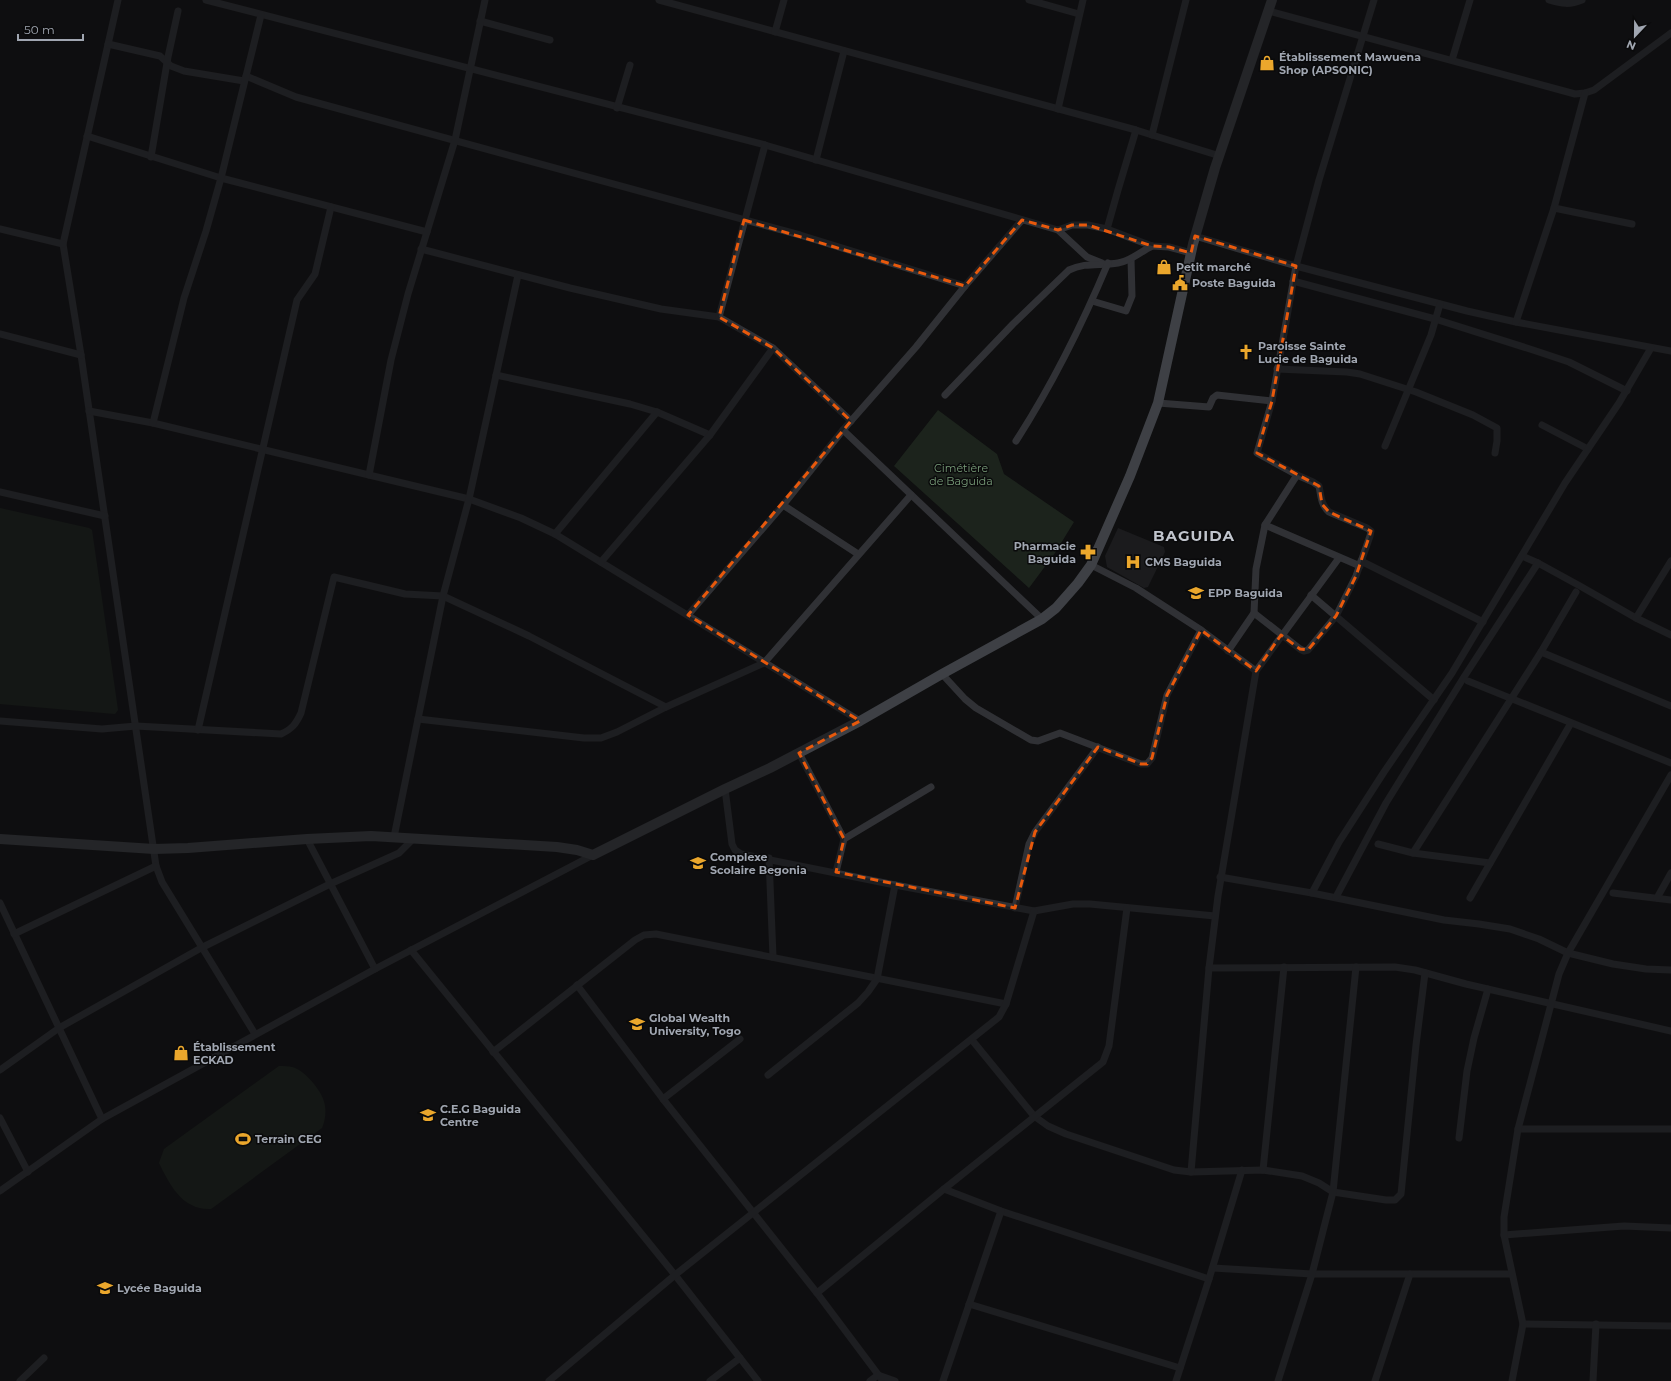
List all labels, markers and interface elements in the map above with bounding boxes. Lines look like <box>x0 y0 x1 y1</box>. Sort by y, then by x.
scale bar <box>18 16 83 42</box>
north arrow <box>1615 16 1655 56</box>
text: 50 m <box>24 22 55 37</box>
text: N <box>1625 37 1638 53</box>
place label: Établissement Mawuena Shop (APSONIC) <box>1279 50 1421 77</box>
shop icon: Établissement Mawuena Shop (APSONIC) <box>1258 54 1276 72</box>
shop icon: Petit marché <box>1155 258 1173 276</box>
place label: Petit marché <box>1176 260 1251 274</box>
public building icon: Poste Baguida <box>1171 274 1189 292</box>
place label: Poste Baguida <box>1192 276 1276 290</box>
place label: Paroisse Sainte Lucie de Baguida <box>1258 339 1358 366</box>
church icon: Paroisse Sainte Lucie de Baguida <box>1237 343 1255 361</box>
park label: Cimétière de Baguida <box>929 461 993 488</box>
district label: BAGUIDA <box>1153 526 1235 545</box>
place label: Pharmacie Baguida <box>1014 539 1076 566</box>
pharmacy icon: Pharmacie Baguida <box>1079 543 1097 561</box>
hospital icon: CMS Baguida <box>1124 553 1142 571</box>
place label: CMS Baguida <box>1145 555 1222 569</box>
school or university icon: EPP Baguida <box>1187 584 1205 602</box>
place label: EPP Baguida <box>1208 586 1283 600</box>
place label: Complexe Scolaire Begonia <box>710 850 807 877</box>
school or university icon: Complexe Scolaire Begonia <box>689 854 707 872</box>
place label: Global Wealth University, Togo <box>649 1011 741 1038</box>
school or university icon: Global Wealth University, Togo <box>628 1015 646 1033</box>
place label: Établissement ECKAD <box>193 1040 276 1067</box>
shop icon: Établissement ECKAD <box>172 1044 190 1062</box>
place label: C.E.G Baguida Centre <box>440 1102 521 1129</box>
school or university icon: C.E.G Baguida Centre <box>419 1106 437 1124</box>
sports icon: Terrain CEG <box>234 1130 252 1148</box>
place label: Terrain CEG <box>255 1132 322 1146</box>
school or university icon: Lycée Baguida <box>96 1279 114 1297</box>
place label: Lycée Baguida <box>117 1281 202 1295</box>

